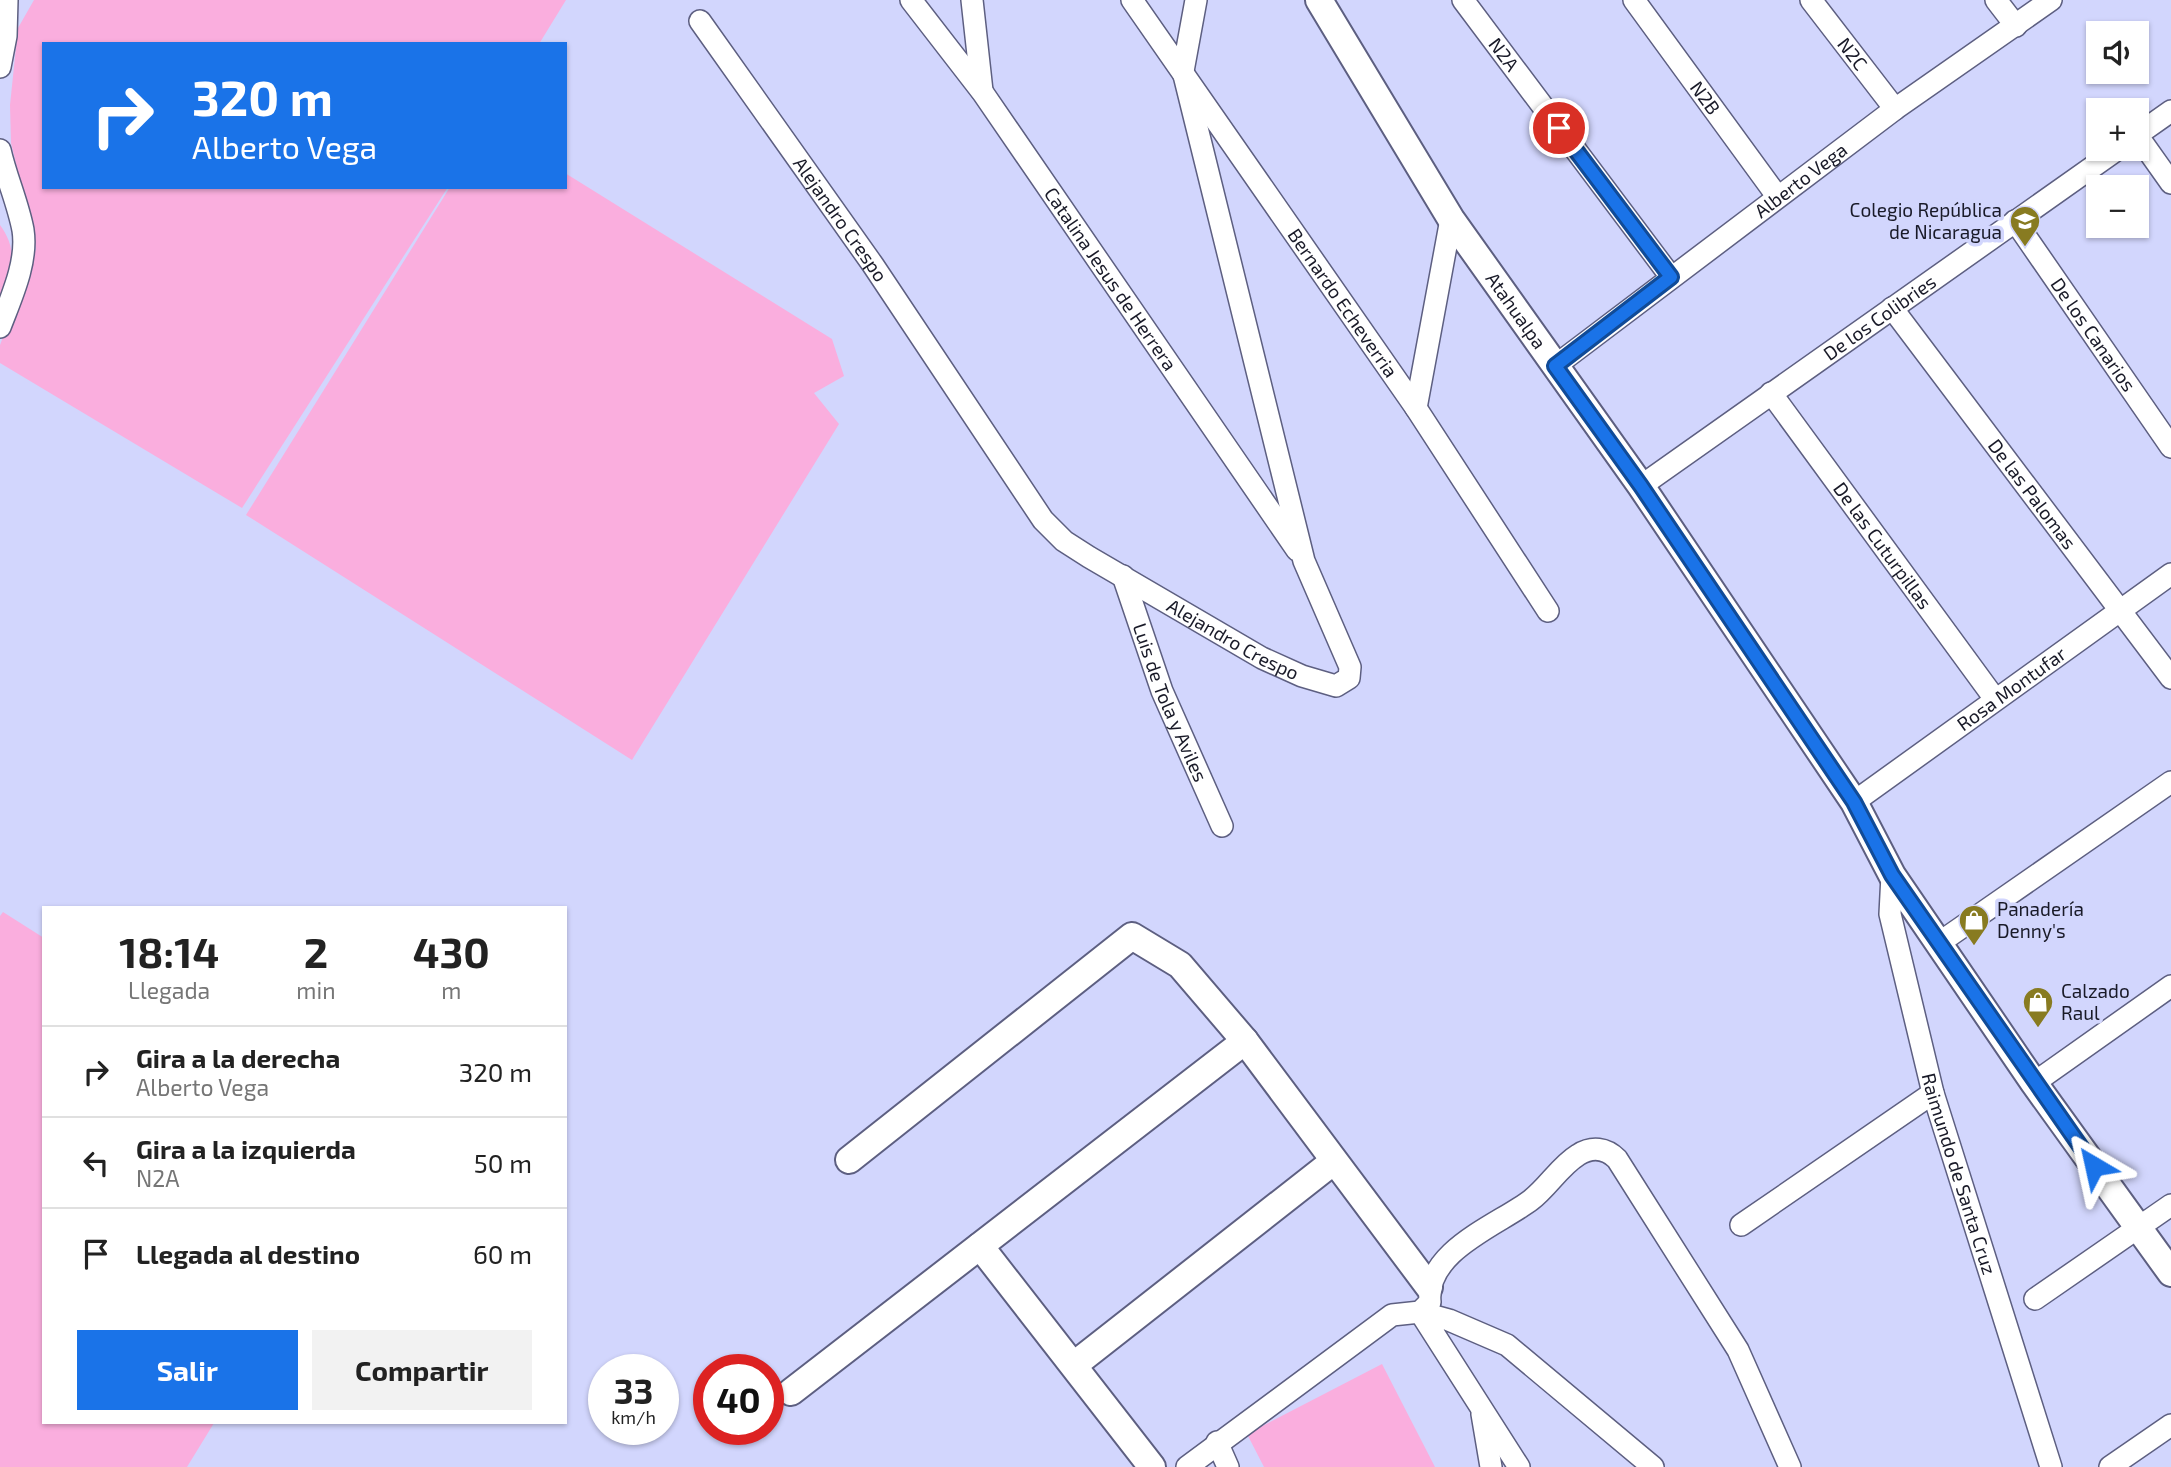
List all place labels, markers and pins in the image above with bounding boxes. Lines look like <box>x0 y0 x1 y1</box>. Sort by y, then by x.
pin <box>1529 98 1589 158</box>
place label: Colegio República de Nicaragua <box>1850 198 2002 243</box>
school or university icon: Colegio República de Nicaragua <box>2008 204 2042 248</box>
place label: Panadería Denny's <box>1997 897 2084 942</box>
shop icon: Panadería Denny's <box>1957 903 1991 947</box>
place label: Calzado Raul <box>2061 979 2130 1024</box>
shop icon: Calzado Raul <box>2021 985 2055 1029</box>

